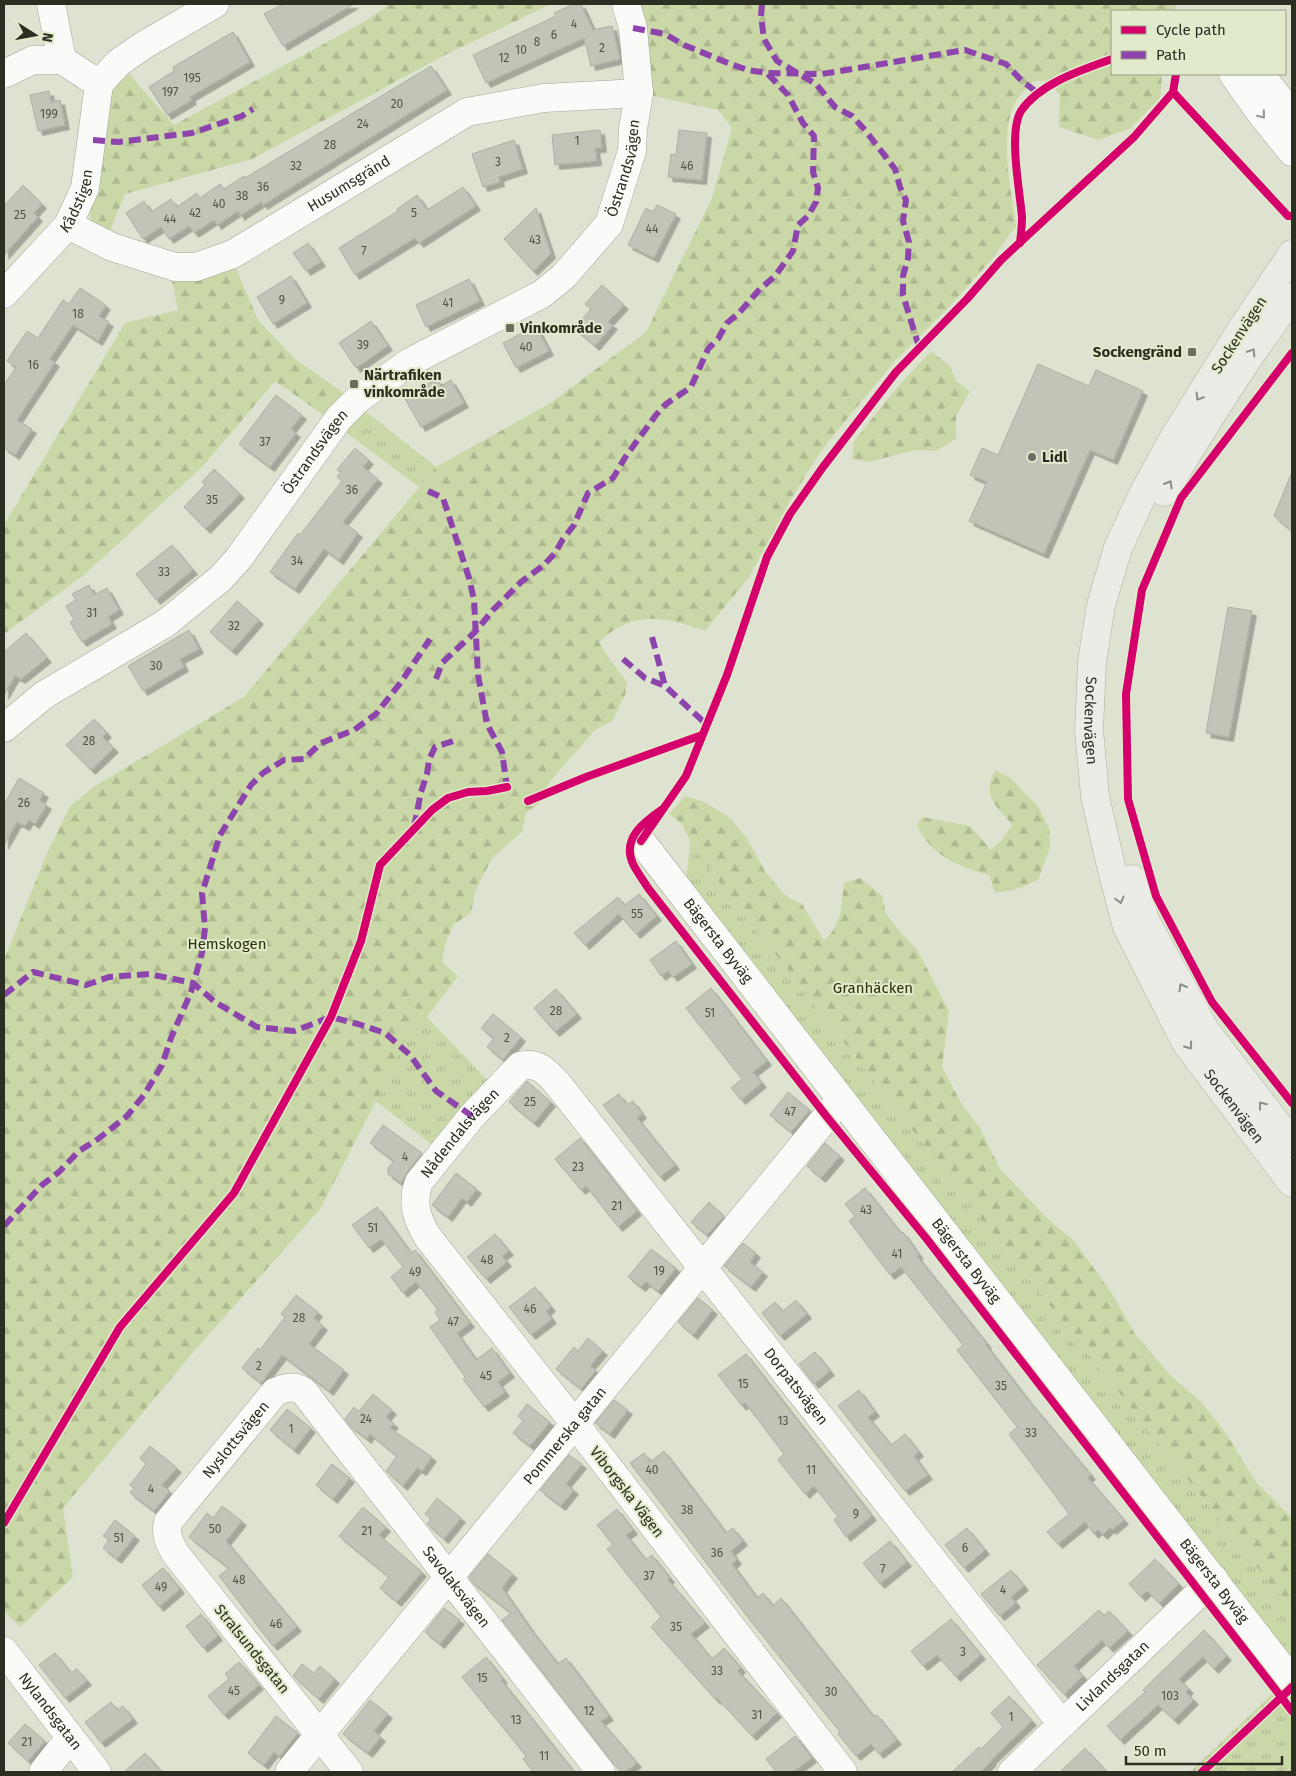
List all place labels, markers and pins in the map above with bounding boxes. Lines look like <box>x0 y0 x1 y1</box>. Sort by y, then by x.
place label: Vinkområde <box>519 319 602 337</box>
marker: Vinkområde <box>504 322 516 334</box>
place label: Sockengränd <box>1093 343 1182 361</box>
marker: Sockengränd <box>1186 346 1198 358</box>
place label: Närtrafiken vinkområde <box>363 366 445 401</box>
marker: Närtrafiken vinkområde <box>348 378 360 390</box>
place label: Lidl <box>1042 448 1068 466</box>
marker: Lidl <box>1026 451 1038 463</box>

